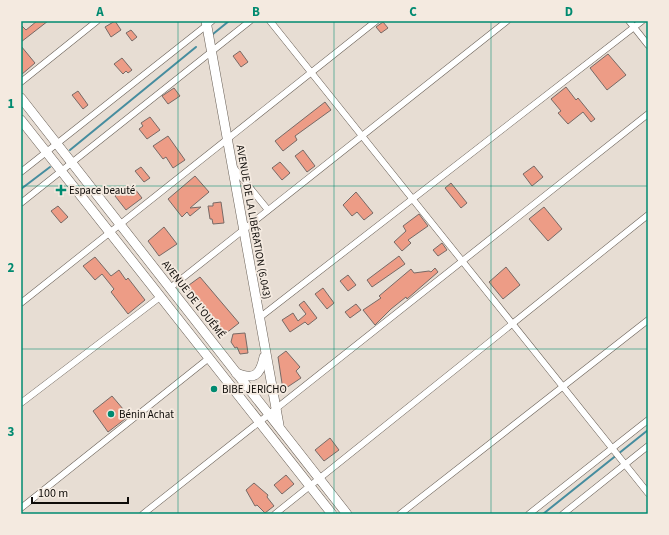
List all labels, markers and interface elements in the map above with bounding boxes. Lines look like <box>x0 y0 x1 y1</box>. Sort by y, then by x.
text: A <box>95 3 104 21</box>
text: B <box>252 3 260 21</box>
text: C <box>409 3 417 21</box>
text: D <box>565 3 573 21</box>
text: 1 <box>8 95 15 113</box>
street label: AVENUE DE LA LIBÉRATION (6.043) <box>233 144 274 300</box>
place label: Espace beauté <box>69 183 136 198</box>
marker: Espace beauté <box>56 185 66 195</box>
street label: AVENUE DE L'OUÉMÉ <box>158 257 229 342</box>
text: 2 <box>8 259 15 277</box>
place label: BIBE JERICHO <box>222 382 287 397</box>
marker: BIBE JERICHO <box>209 384 219 394</box>
place label: Bénin Achat <box>119 407 174 422</box>
marker: Bénin Achat <box>106 409 116 419</box>
text: 3 <box>8 423 15 441</box>
scale bar <box>32 479 128 505</box>
text: 100 m <box>38 485 68 502</box>

